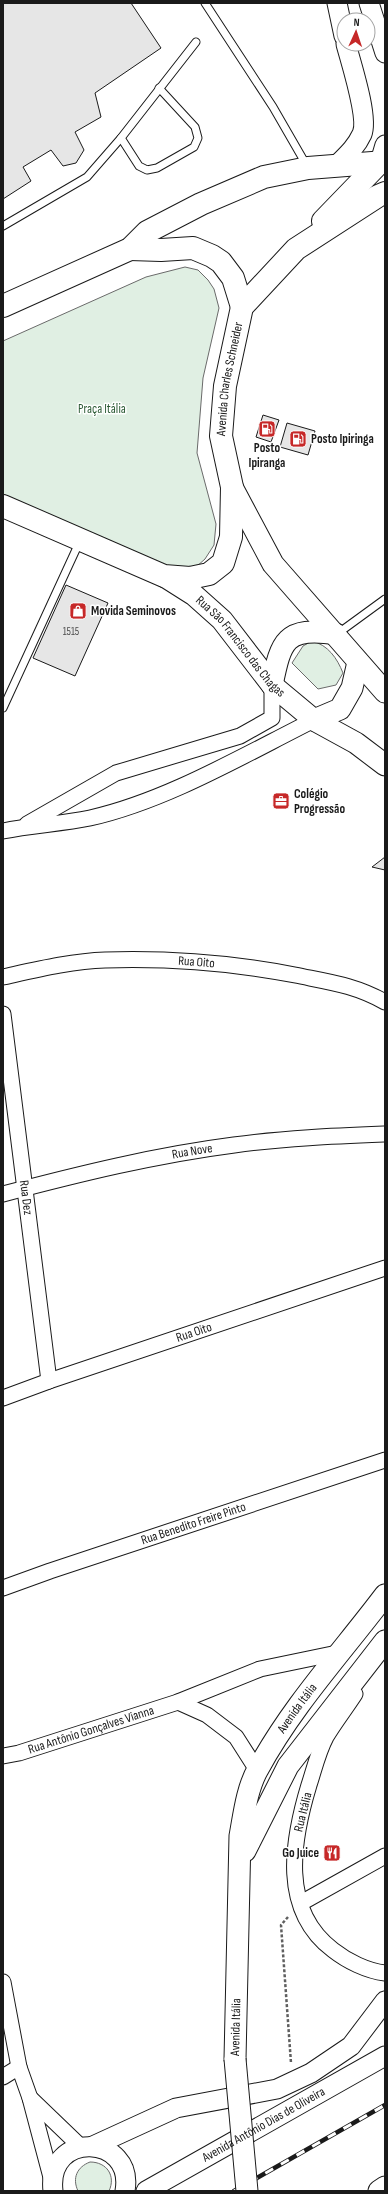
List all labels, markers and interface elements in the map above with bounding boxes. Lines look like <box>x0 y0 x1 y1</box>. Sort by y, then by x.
north arrow <box>336 12 376 52</box>
text: N <box>353 16 360 29</box>
street label: Avenida Charles Schneider <box>213 320 247 437</box>
park label: Praça Itália <box>78 401 126 417</box>
fuel station icon: Posto Ipiranga <box>257 419 277 439</box>
fuel station icon: Posto Ipiringa <box>288 429 308 449</box>
place label: Posto Ipiringa <box>311 431 374 447</box>
place label: Posto Ipiranga <box>249 440 285 471</box>
street label: Rua São Francisco das Chagas <box>192 592 289 701</box>
shop icon: Movida Seminovos <box>68 601 88 621</box>
place label: Movida Seminovos <box>91 603 176 619</box>
house number: 1515 <box>63 625 79 638</box>
place label: Colégio Progressão <box>294 786 345 817</box>
office icon: Colégio Progressão <box>271 791 291 811</box>
street label: Rua Oito <box>178 953 215 971</box>
street label: Rua Nove <box>171 1140 213 1163</box>
street label: Rua Dez <box>16 1179 36 1216</box>
street label: Rua Oito <box>174 1319 214 1346</box>
street label: Rua Benedito Freire Pinto <box>139 1499 248 1548</box>
street label: Avenida Itália <box>273 1680 320 1737</box>
street label: Rua Antônio Gonçalves Vianna <box>26 1702 156 1758</box>
street label: Rua Itália <box>290 1791 316 1833</box>
restaurant icon: Go Juice <box>322 1843 342 1863</box>
place label: Go Juice <box>282 1845 319 1861</box>
street label: Avenida Itália <box>227 1998 244 2057</box>
street label: Avenida Antônio Dias de Oliveira <box>199 2084 328 2166</box>

